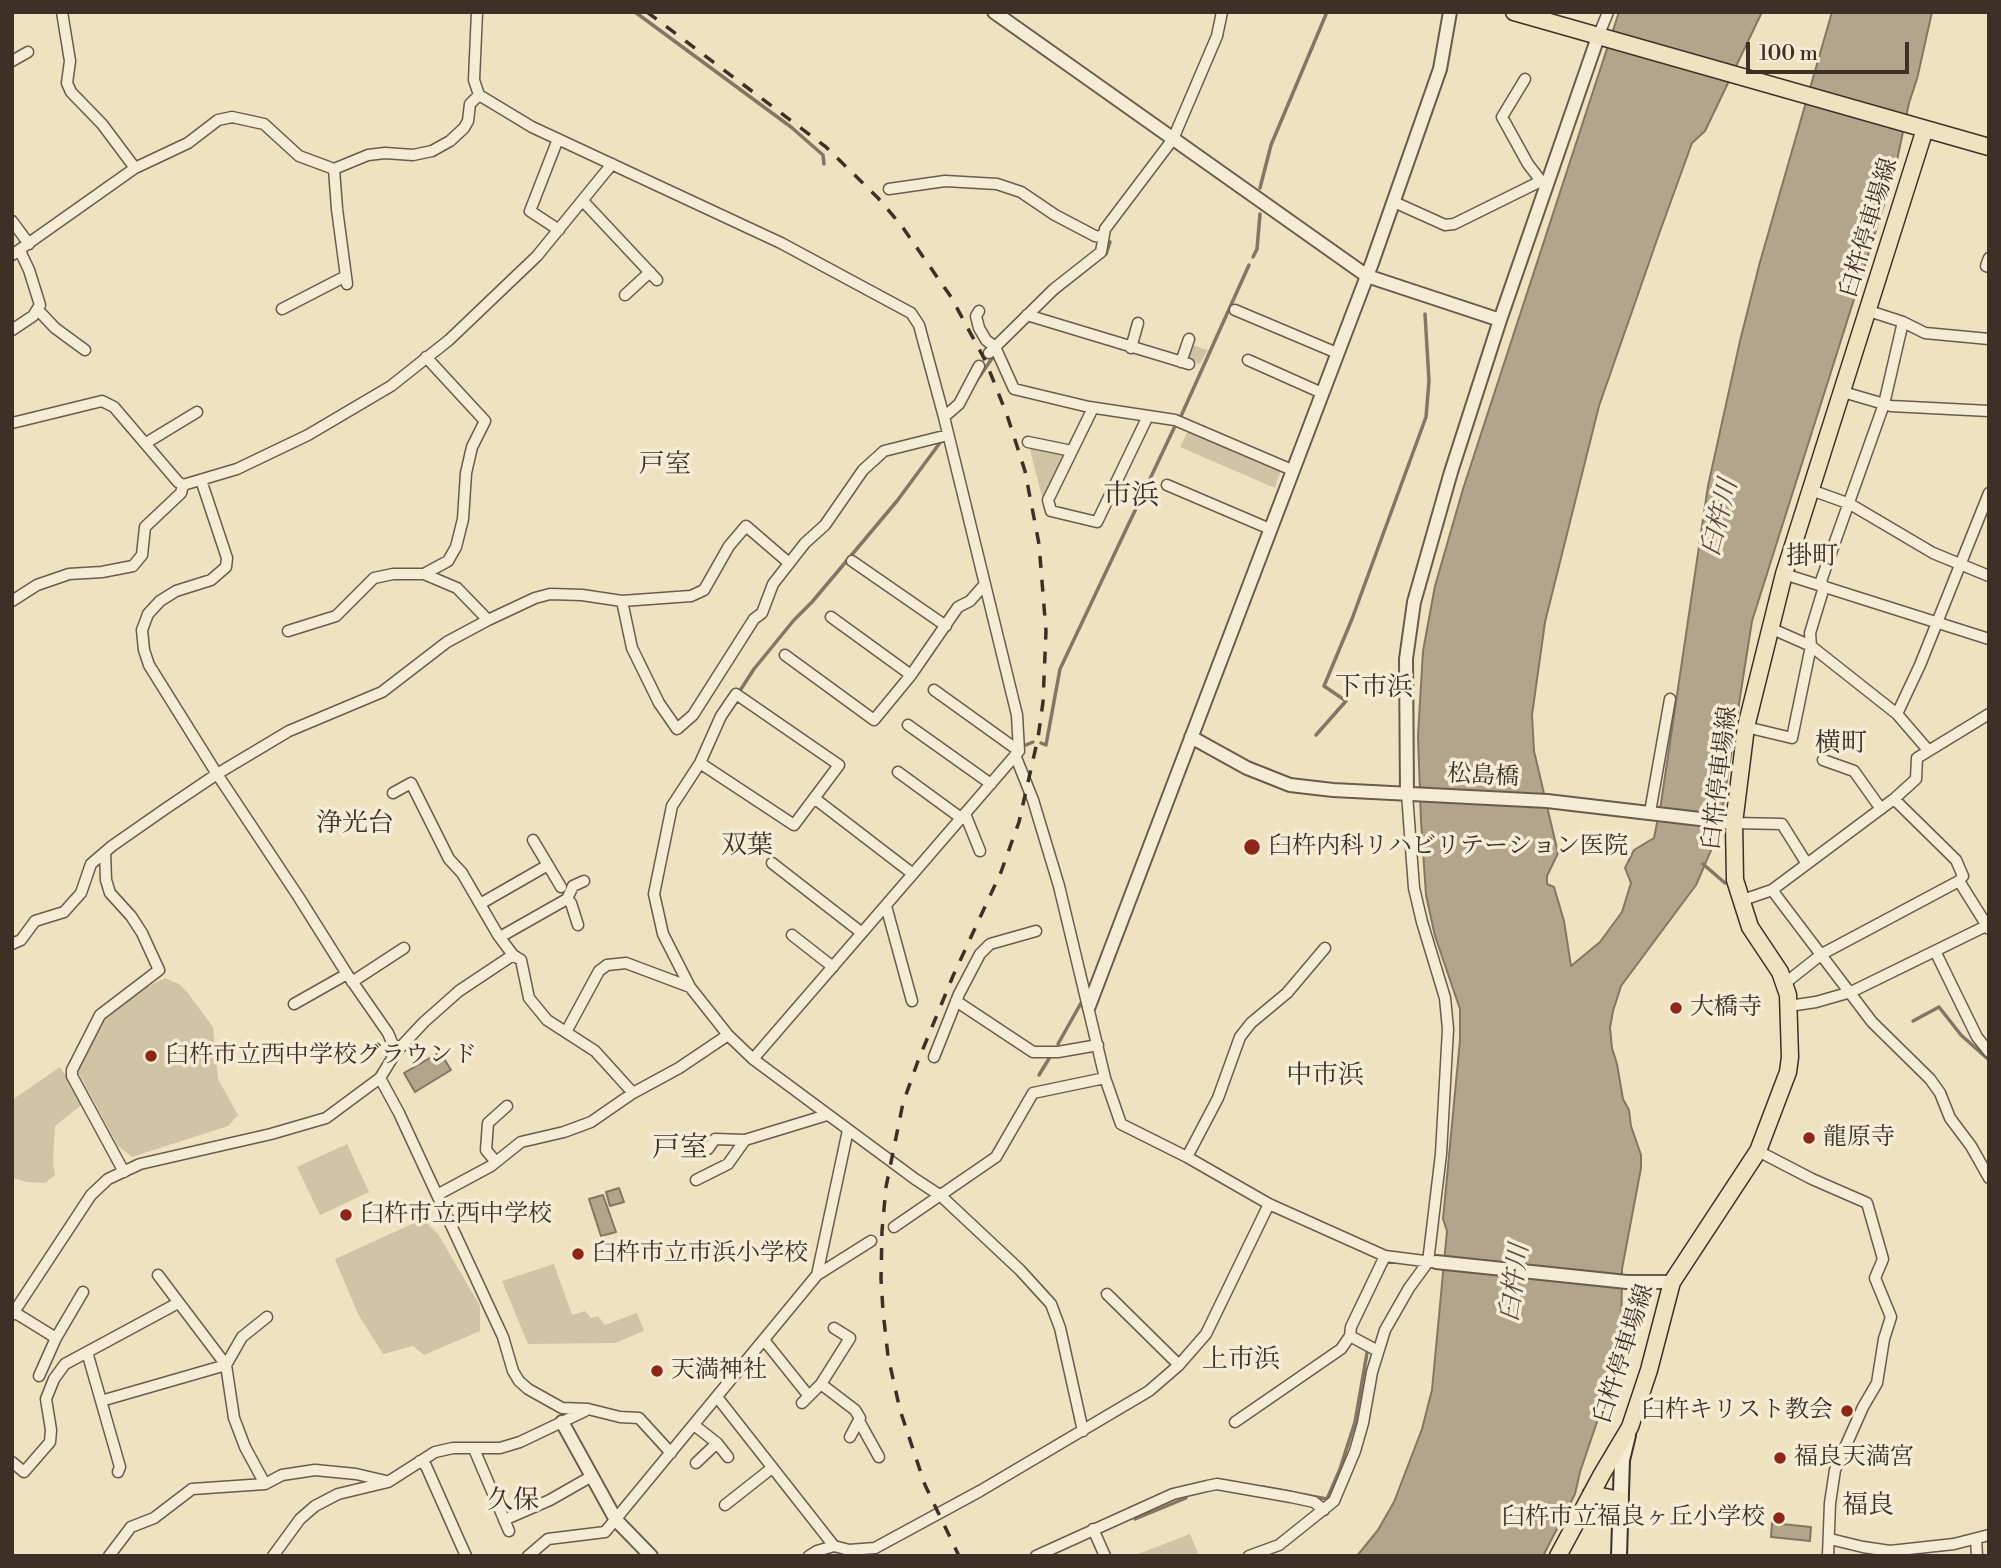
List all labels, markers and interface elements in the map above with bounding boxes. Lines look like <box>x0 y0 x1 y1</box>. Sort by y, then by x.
scale bar <box>1749 28 1912 72</box>
text: 100 m <box>1759 41 1818 67</box>
street label: 臼杵停車場線 <box>1835 155 1905 301</box>
district label: 戸室 <box>639 450 691 482</box>
water label: 臼杵川 <box>1696 476 1746 560</box>
district label: 市浜 <box>1103 480 1159 514</box>
district label: 掛町 <box>1786 542 1838 574</box>
district label: 下市浜 <box>1335 673 1413 705</box>
street label: 臼杵停車場線 <box>1698 705 1744 851</box>
district label: 横町 <box>1815 729 1867 761</box>
street label: 松島橋 <box>1446 761 1520 793</box>
district label: 浄光台 <box>316 809 394 841</box>
district label: 双葉 <box>721 831 773 863</box>
place label: 臼杵内科リハビリテーション医院 <box>1268 833 1628 861</box>
marker: 臼杵内科リハビリテーション医院 <box>1242 837 1262 857</box>
place label: 大橋寺 <box>1690 994 1762 1022</box>
marker: 大橋寺 <box>1668 1000 1684 1016</box>
place label: 臼杵市立西中学校グラウンド <box>165 1042 477 1070</box>
marker: 臼杵市立西中学校グラウンド <box>143 1048 159 1064</box>
district label: 中市浜 <box>1286 1061 1364 1093</box>
place label: 龍原寺 <box>1823 1124 1895 1152</box>
marker: 龍原寺 <box>1801 1130 1817 1146</box>
district label: 戸室 <box>652 1132 708 1166</box>
place label: 臼杵市立西中学校 <box>360 1201 552 1229</box>
marker: 臼杵市立西中学校 <box>338 1207 354 1223</box>
place label: 臼杵市立市浜小学校 <box>592 1240 808 1268</box>
water label: 臼杵川 <box>1495 1242 1537 1324</box>
marker: 臼杵市立市浜小学校 <box>570 1246 586 1262</box>
street label: 臼杵停車場線 <box>1589 1281 1661 1427</box>
district label: 上市浜 <box>1202 1345 1280 1377</box>
place label: 天満神社 <box>671 1357 767 1385</box>
marker: 天満神社 <box>649 1363 665 1379</box>
place label: 臼杵キリスト教会 <box>1641 1397 1833 1425</box>
marker: 臼杵キリスト教会 <box>1839 1403 1855 1419</box>
place label: 福良天満宮 <box>1794 1444 1914 1472</box>
marker: 福良天満宮 <box>1772 1450 1788 1466</box>
district label: 久保 <box>487 1486 539 1518</box>
district label: 福良 <box>1842 1491 1894 1523</box>
place label: 臼杵市立福良ヶ丘小学校 <box>1501 1504 1765 1532</box>
marker: 臼杵市立福良ヶ丘小学校 <box>1771 1510 1787 1526</box>

